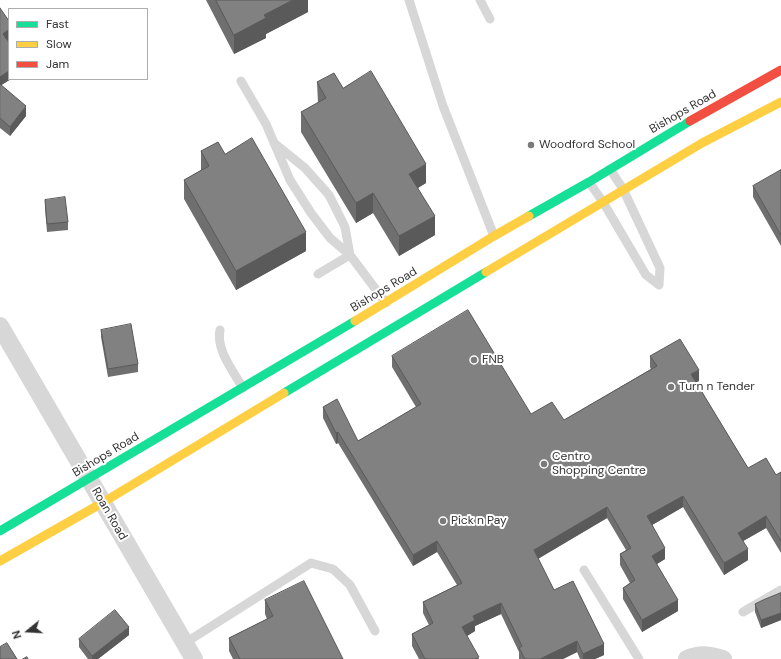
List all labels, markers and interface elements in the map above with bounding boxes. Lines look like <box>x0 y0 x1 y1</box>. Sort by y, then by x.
legend <box>8 8 148 80</box>
text: Fast <box>46 16 69 32</box>
text: Slow <box>46 36 72 52</box>
text: Jam <box>46 56 69 72</box>
street label: Bishops Road <box>647 87 719 137</box>
place label: Woodford School <box>539 138 635 152</box>
marker: Woodford School <box>526 140 536 150</box>
street label: Bishops Road <box>348 265 420 315</box>
place label: FNB <box>482 353 504 367</box>
marker: FNB <box>469 355 479 365</box>
place label: Turn n Tender <box>679 380 755 394</box>
marker: Turn n Tender <box>666 382 676 392</box>
street label: Bishops Road <box>70 430 142 480</box>
place label: Centro Shopping Centre <box>552 450 646 478</box>
marker: Centro Shopping Centre <box>539 459 549 469</box>
street label: Roan Road <box>88 485 130 543</box>
place label: Pick n Pay <box>451 514 507 528</box>
marker: Pick n Pay <box>438 516 448 526</box>
north arrow <box>8 611 48 651</box>
text: N <box>9 629 24 641</box>

